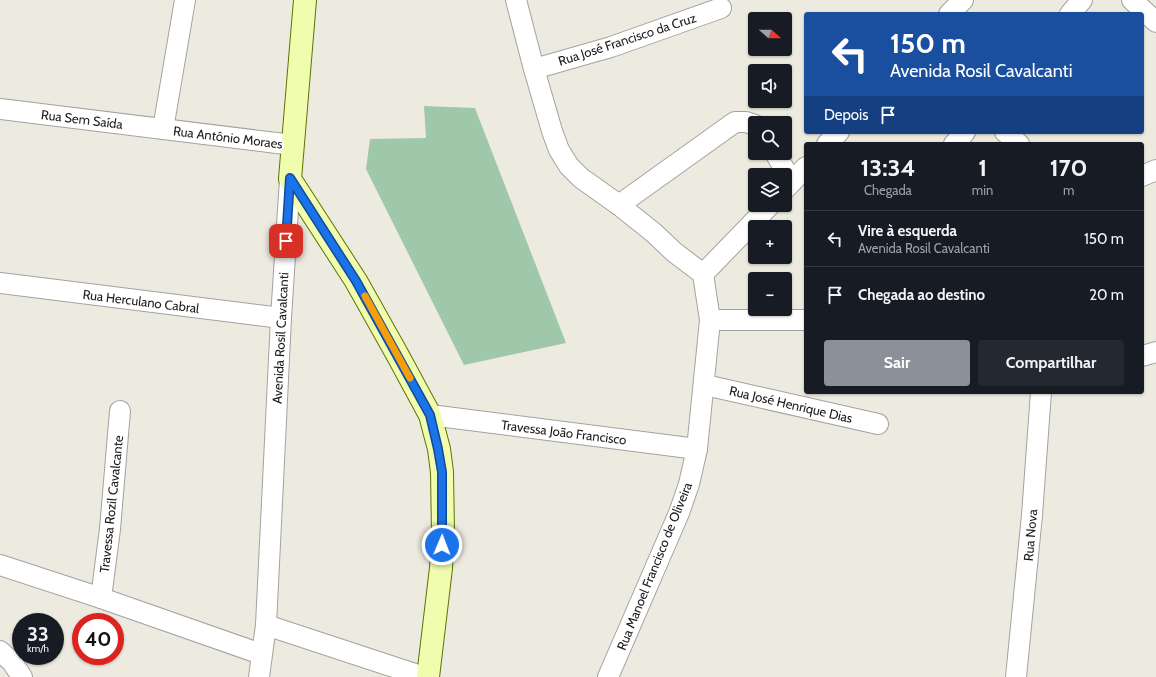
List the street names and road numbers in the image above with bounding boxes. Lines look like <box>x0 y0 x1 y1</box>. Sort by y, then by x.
street label: Rua José Francisco da Cruz <box>556 9 698 69</box>
street label: Rua Sem Saída <box>40 106 125 132</box>
street label: Rua Antônio Moraes <box>172 122 284 152</box>
street label: Avenida Rosil Cavalcanti <box>269 272 291 404</box>
street label: Rua Herculano Cabral <box>82 286 200 316</box>
street label: Rua José Henrique Dias <box>728 382 855 426</box>
street label: Travessa João Francisco <box>500 416 628 448</box>
street label: Travessa Rozil Cavalcante <box>96 434 126 573</box>
street label: Rua Manoel Francisco de Oliveira <box>613 479 695 652</box>
street label: Rua Nova <box>1020 508 1040 562</box>

